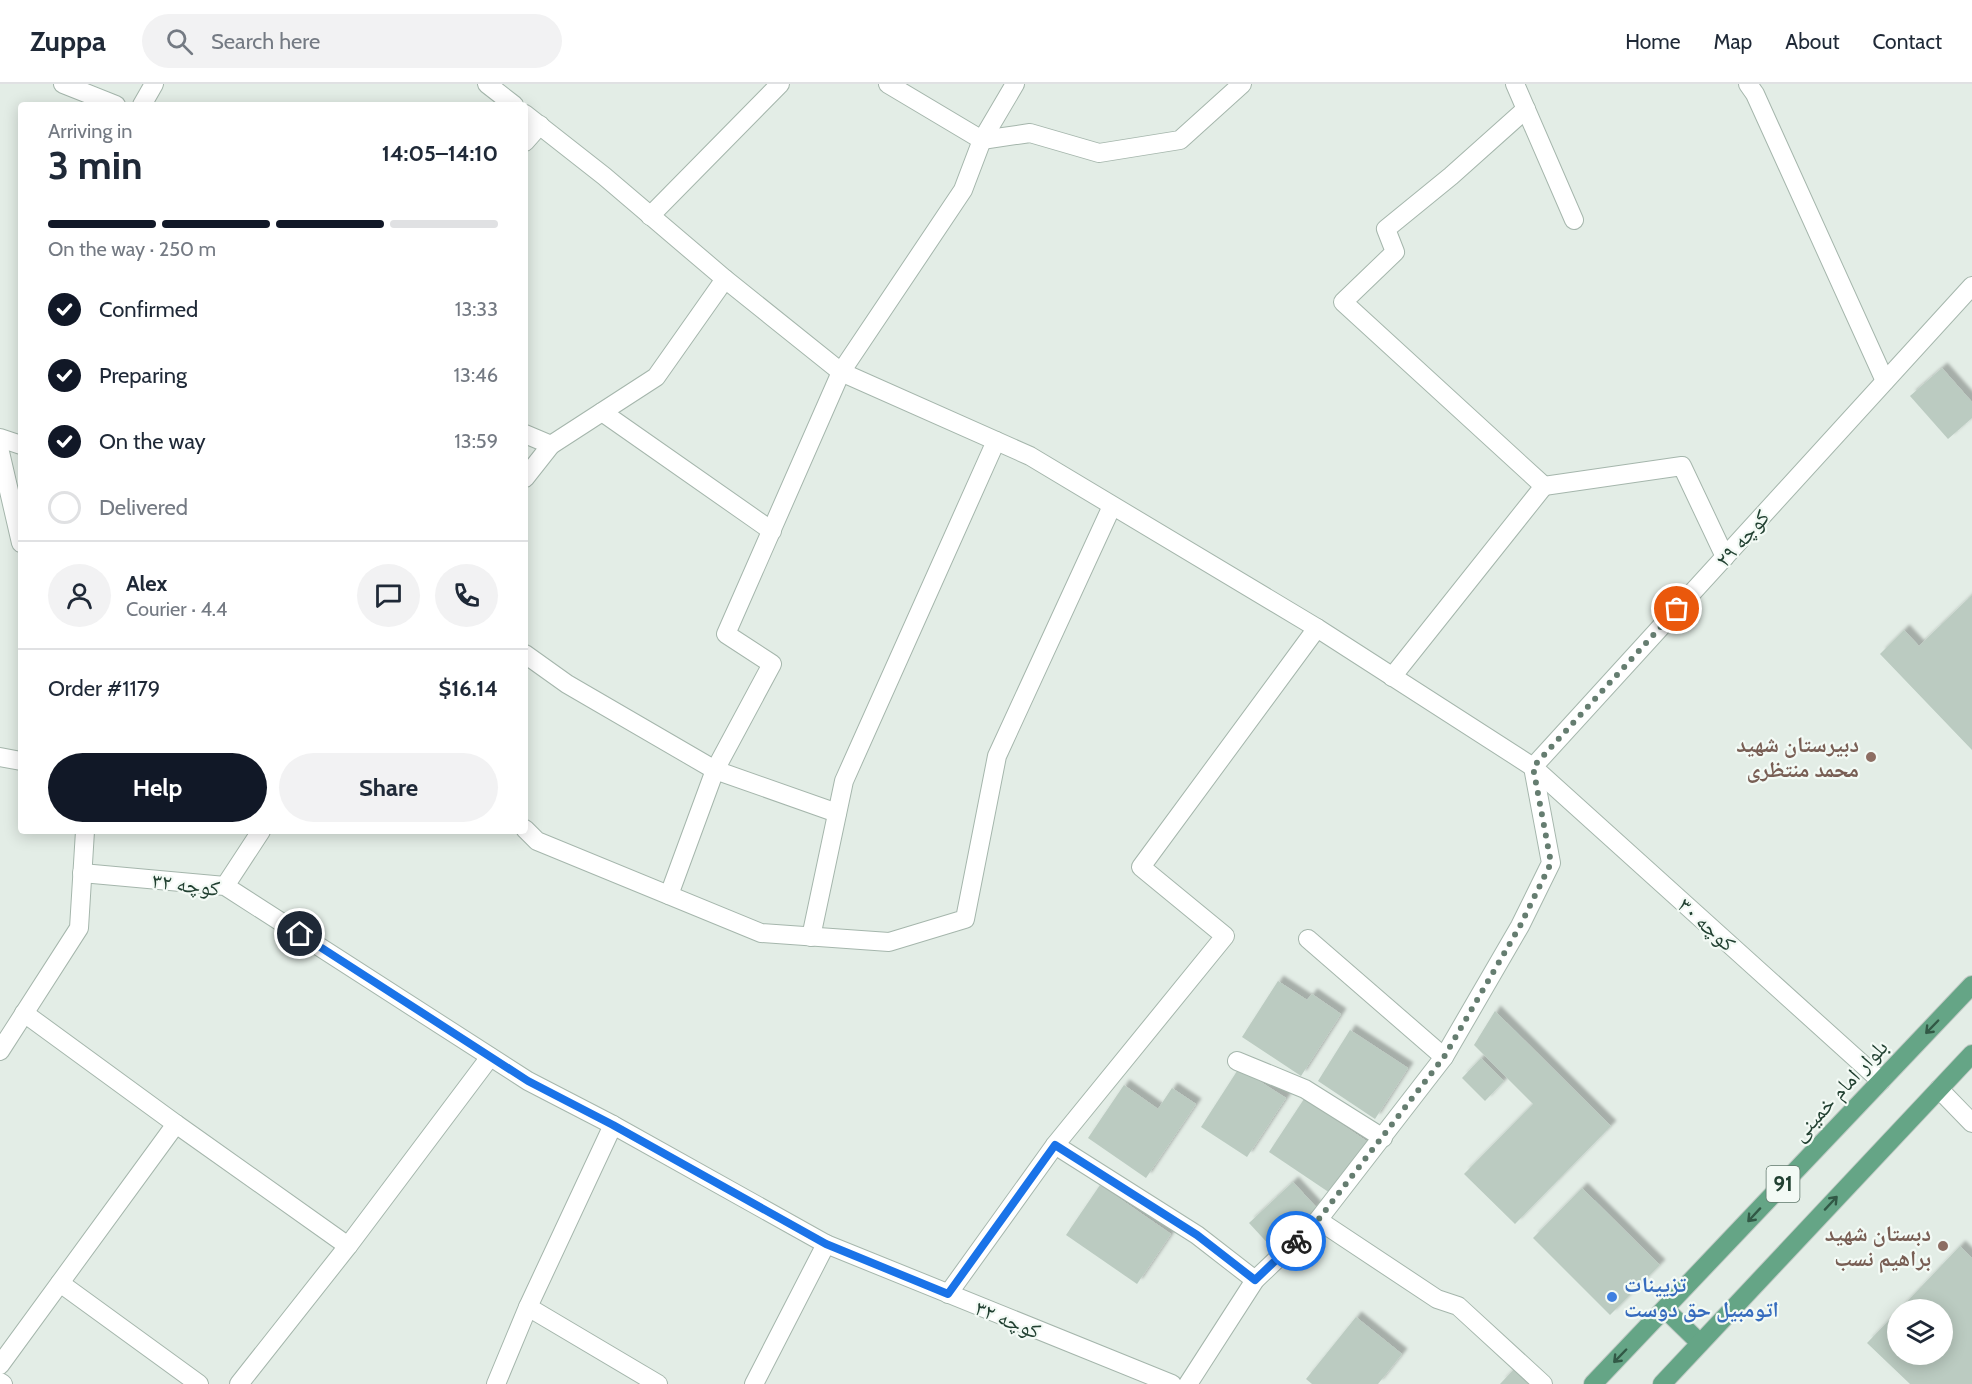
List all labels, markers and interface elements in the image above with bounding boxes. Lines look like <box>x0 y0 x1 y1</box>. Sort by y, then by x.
search box <box>142 14 562 68</box>
text: Zuppa <box>30 24 106 58</box>
icon: search <box>163 25 196 58</box>
text: Search here <box>211 28 320 55</box>
text: Home <box>1625 29 1681 54</box>
text: Map <box>1714 29 1752 54</box>
text: About <box>1785 29 1839 54</box>
text: Contact <box>1872 29 1942 54</box>
text: Arriving in <box>48 119 132 143</box>
text: 14:05–14:10 <box>382 140 498 167</box>
text: 3 min <box>48 141 143 189</box>
text: On the way · 250 m <box>48 237 216 261</box>
icon: check <box>48 293 81 326</box>
text: Confirmed <box>99 296 198 323</box>
text: 13:33 <box>455 297 498 321</box>
icon: check <box>48 359 81 392</box>
text: Preparing <box>99 362 187 389</box>
text: 13:46 <box>454 363 498 387</box>
icon: check <box>48 425 81 458</box>
text: On the way <box>99 428 206 455</box>
text: 13:59 <box>454 429 498 453</box>
text: Delivered <box>99 494 188 521</box>
street label: کوچه ۲۹ <box>1710 504 1775 573</box>
button: person <box>48 564 111 627</box>
button: chat <box>357 564 420 627</box>
button: phone <box>435 564 498 627</box>
text: Alex <box>126 570 167 597</box>
pin <box>1651 583 1702 634</box>
icon: bag <box>1660 592 1693 625</box>
text: Courier · 4.4 <box>126 597 227 621</box>
text: Order #1179 <box>48 675 160 702</box>
text: $16.14 <box>438 675 498 702</box>
place label: دبیرستان شهید محمد منتظری <box>1736 731 1859 783</box>
marker: دبیرستان شهید محمد منتظری <box>1864 750 1878 764</box>
button: Help <box>48 753 267 822</box>
button: Share <box>279 753 498 822</box>
street label: کوچه ۳۲ <box>151 867 221 902</box>
street label: کوچه ۳۰ <box>1672 892 1741 957</box>
pin <box>274 908 325 959</box>
icon: home <box>283 917 316 950</box>
one-way arrow <box>1924 1020 1939 1035</box>
street label: بلوار امام خمینی <box>1785 1034 1894 1148</box>
road number: 91 <box>1766 1166 1800 1202</box>
one-way arrow <box>1824 1196 1838 1211</box>
one-way arrow <box>1747 1207 1761 1222</box>
courier <box>1266 1211 1326 1271</box>
place label: دبستان شهید براهیم نسب <box>1825 1220 1931 1273</box>
icon: bike <box>1280 1225 1313 1258</box>
marker: دبستان شهید براهیم نسب <box>1936 1239 1950 1253</box>
place label: تزیینات اتومبیل حق دوست <box>1624 1271 1779 1323</box>
marker: تزیینات اتومبیل حق دوست <box>1605 1290 1619 1304</box>
street label: کوچه ۳۲ <box>971 1294 1044 1345</box>
map controls <box>1887 1299 1953 1365</box>
button: layers <box>1887 1299 1953 1365</box>
one-way arrow <box>1613 1348 1627 1363</box>

